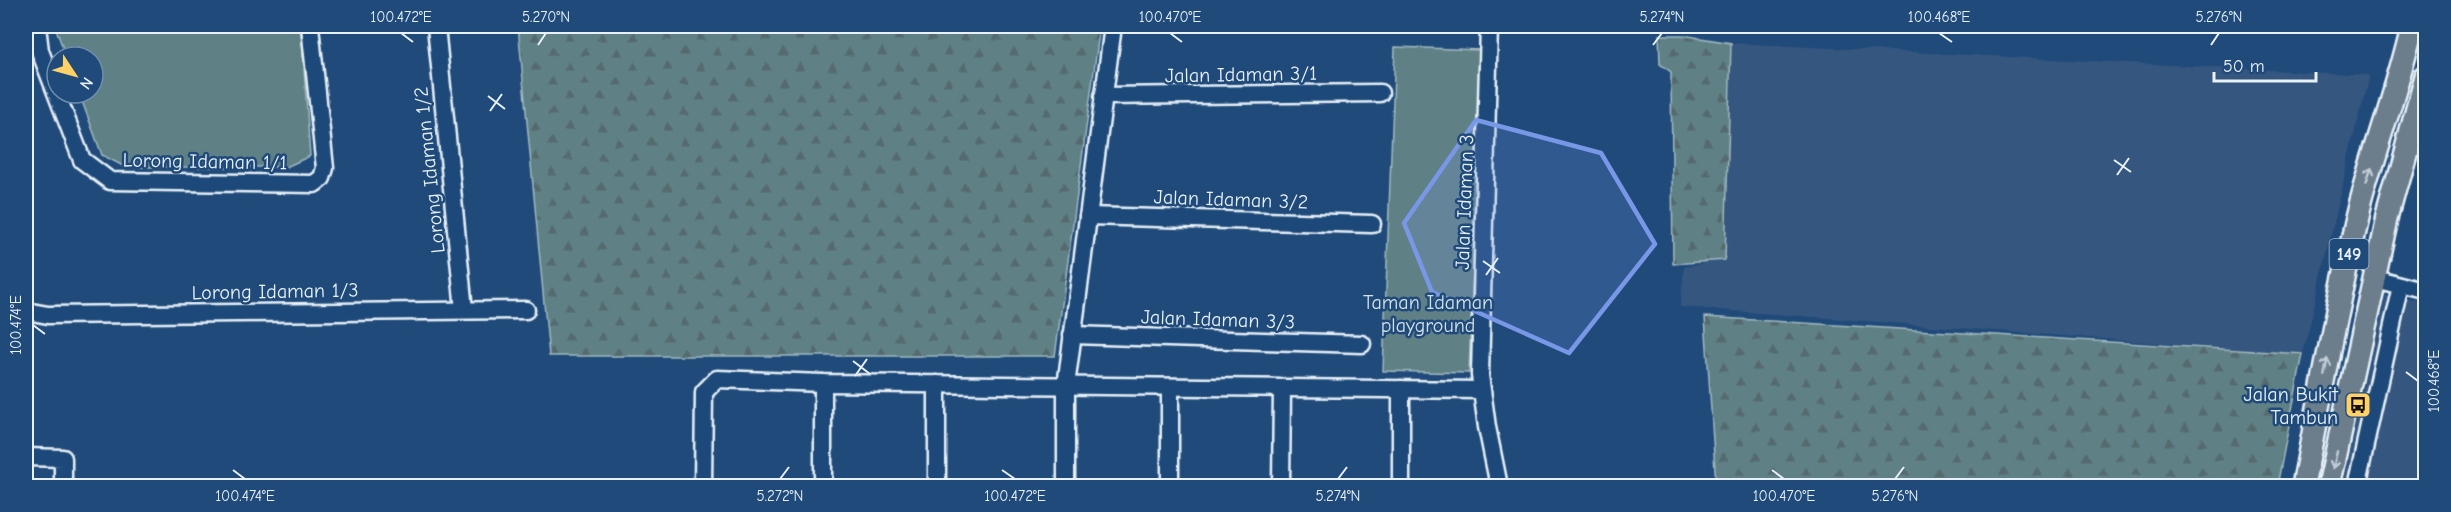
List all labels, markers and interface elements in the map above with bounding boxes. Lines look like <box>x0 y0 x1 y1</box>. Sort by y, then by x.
text: 100.472°E <box>370 8 432 26</box>
text: 5.270°N <box>522 8 570 26</box>
text: 100.470°E <box>1139 8 1201 26</box>
text: 5.274°N <box>1640 8 1684 26</box>
text: 100.468°E <box>1908 8 1970 26</box>
text: 5.276°N <box>2196 8 2242 26</box>
north arrow <box>45 45 105 105</box>
scale bar <box>2214 45 2316 83</box>
text: 50 m <box>2223 56 2265 77</box>
street label: Jalan Idaman 3/1 <box>1165 62 1317 87</box>
text: N <box>76 74 97 93</box>
street label: Lorong Idaman 1/2 <box>409 86 450 254</box>
street label: Jalan Idaman 3 <box>1451 134 1478 270</box>
street label: Lorong Idaman 1/1 <box>122 149 288 174</box>
one-way arrow <box>2364 168 2375 187</box>
street label: Jalan Idaman 3/2 <box>1153 185 1309 214</box>
road number: 149 <box>2330 239 2368 269</box>
street label: Lorong Idaman 1/3 <box>191 279 359 304</box>
park label: Taman Idaman playground <box>1363 291 1493 337</box>
text: 100.474°E <box>7 295 25 355</box>
street label: Jalan Idaman 3/3 <box>1141 305 1295 334</box>
text: 100.468°E <box>2425 350 2443 412</box>
one-way arrow <box>2321 358 2332 377</box>
place label: Jalan Bukit Tambun <box>2244 383 2339 429</box>
bus stop icon: Jalan Bukit Tambun <box>2343 390 2373 420</box>
one-way arrow <box>2329 449 2340 469</box>
text: 100.474°E <box>215 487 275 505</box>
text: 5.272°N <box>757 487 803 505</box>
text: 100.472°E <box>984 487 1046 505</box>
text: 5.274°N <box>1316 487 1360 505</box>
text: 100.470°E <box>1753 487 1815 505</box>
text: 5.276°N <box>1872 487 1918 505</box>

